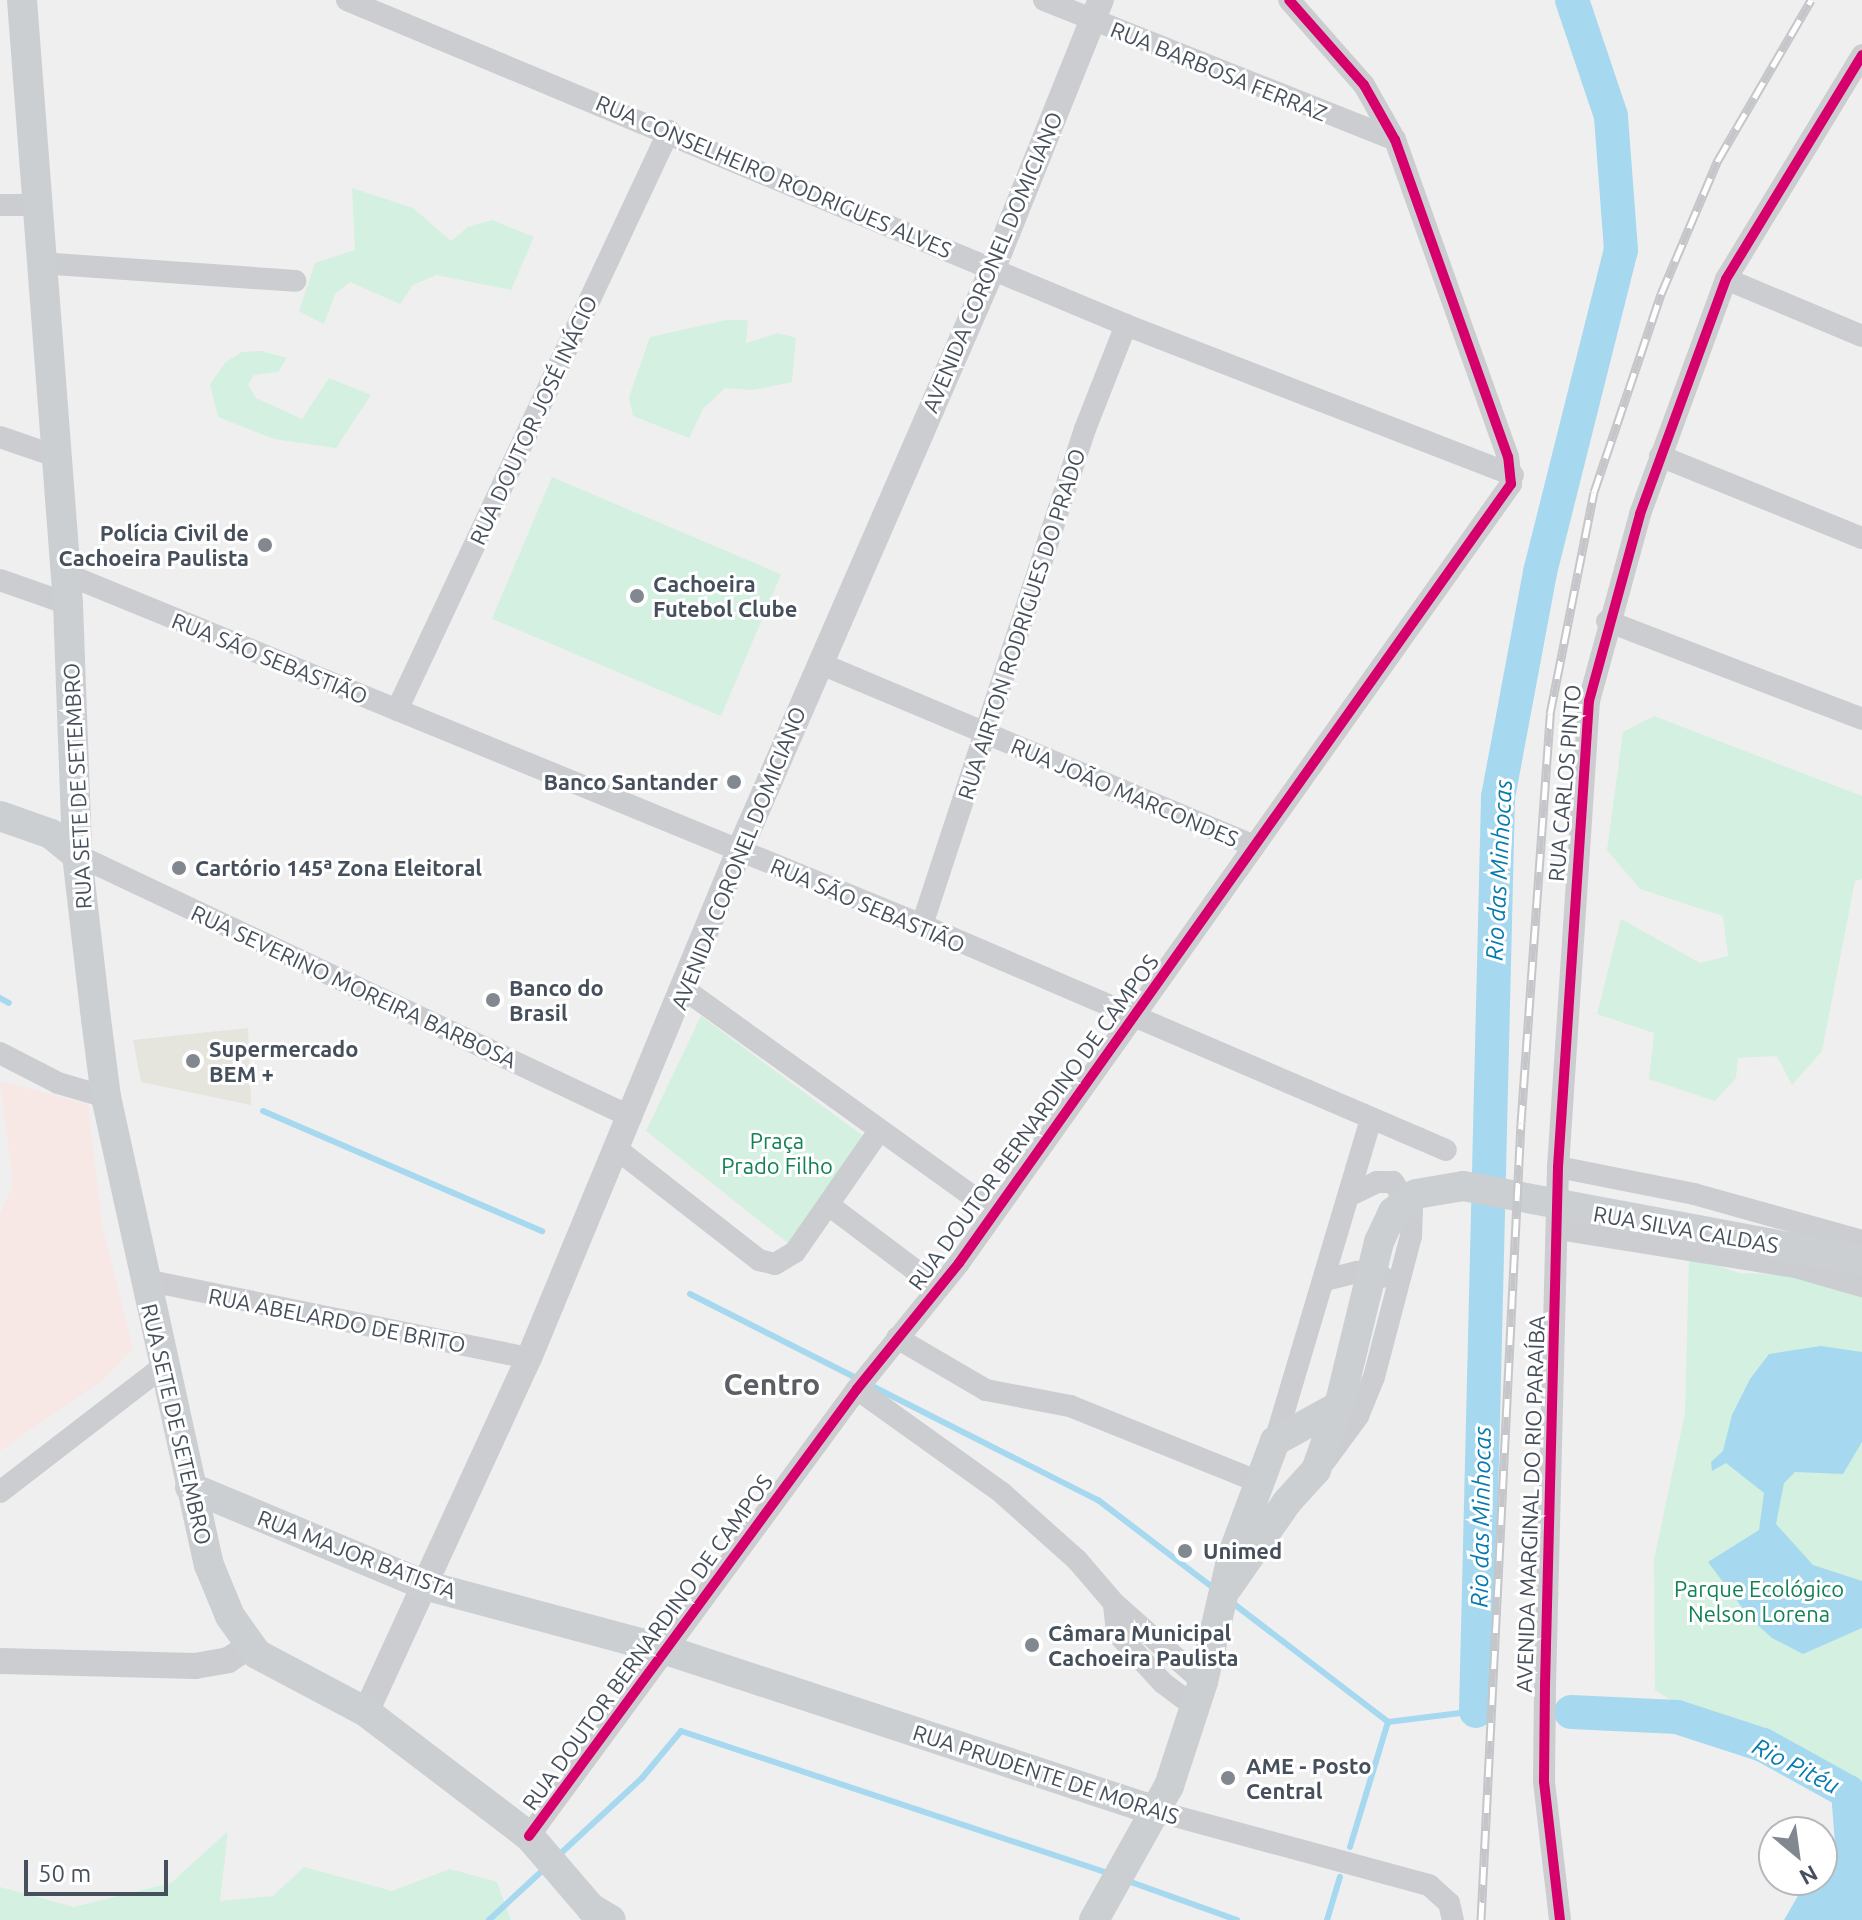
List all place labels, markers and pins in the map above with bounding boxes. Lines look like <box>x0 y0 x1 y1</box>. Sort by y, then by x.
place label: Polícia Civil de Cachoeira Paulista <box>58 519 249 570</box>
marker: Polícia Civil de Cachoeira Paulista <box>256 536 274 554</box>
place label: Cachoeira Futebol Clube <box>653 570 797 622</box>
marker: Cachoeira Futebol Clube <box>628 587 646 605</box>
place label: Banco Santander <box>543 769 718 795</box>
marker: Banco Santander <box>725 773 743 791</box>
place label: Cartório 145ª Zona Eleitoral <box>195 855 482 881</box>
marker: Cartório 145ª Zona Eleitoral <box>170 859 188 877</box>
place label: Banco do Brasil <box>509 974 604 1026</box>
marker: Banco do Brasil <box>484 991 502 1009</box>
place label: Supermercado BEM + <box>209 1035 359 1086</box>
marker: Supermercado BEM + <box>184 1052 202 1070</box>
place label: Unimed <box>1203 1538 1282 1564</box>
marker: Unimed <box>1174 1540 1196 1562</box>
place label: Câmara Municipal Cachoeira Paulista <box>1048 1619 1239 1670</box>
marker: Câmara Municipal Cachoeira Paulista <box>1023 1636 1041 1654</box>
place label: AME - Posto Central <box>1246 1752 1371 1804</box>
marker: AME - Posto Central <box>1217 1767 1239 1789</box>

